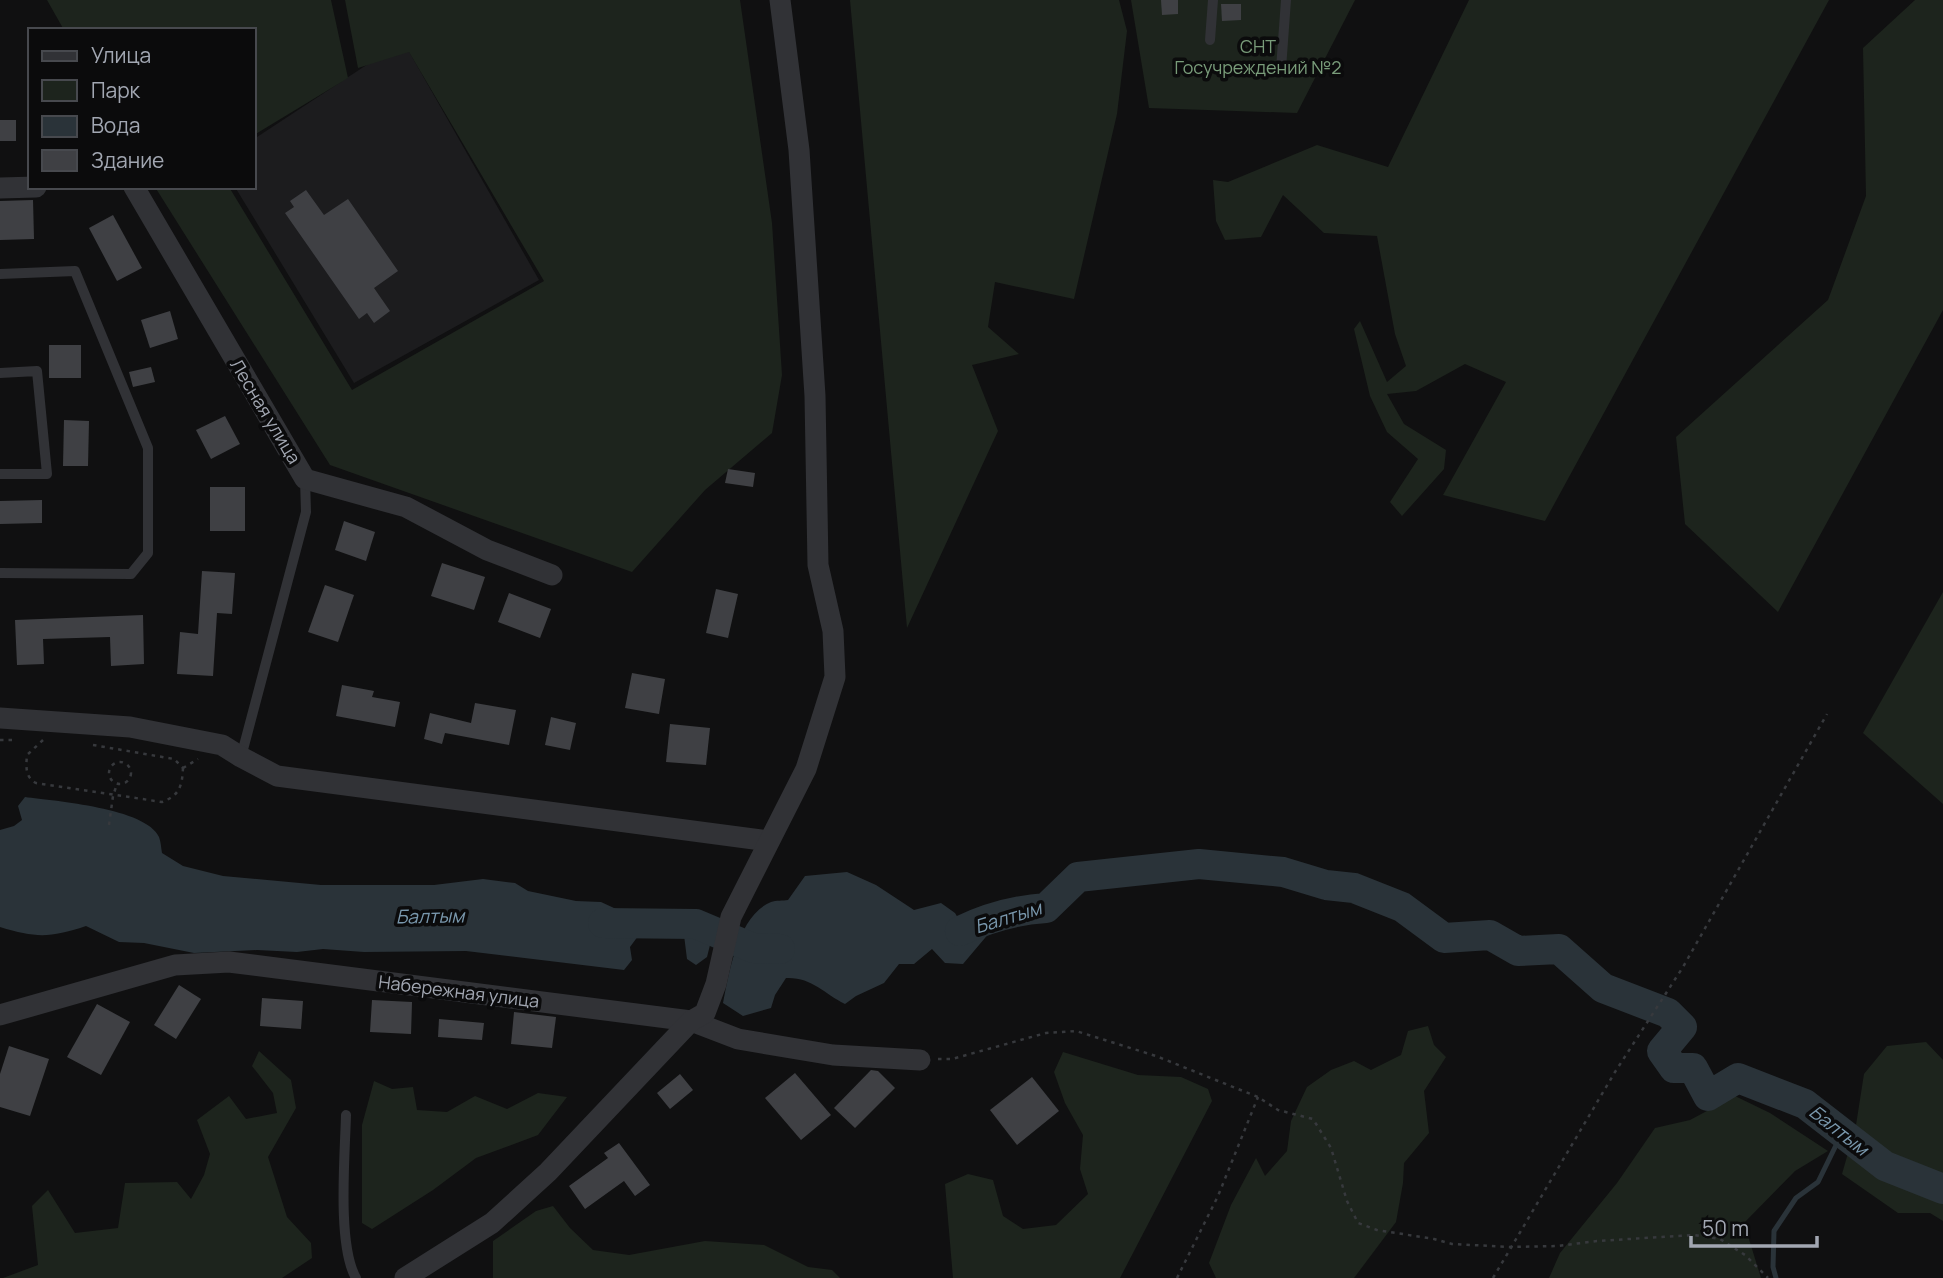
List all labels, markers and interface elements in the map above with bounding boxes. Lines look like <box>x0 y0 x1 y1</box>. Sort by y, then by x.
legend <box>28 28 256 189</box>
park label: СНТ Госучреждений №2 <box>1175 34 1341 79</box>
text: Улица <box>91 41 151 69</box>
text: Парк <box>91 76 141 104</box>
text: Вода <box>91 111 141 139</box>
text: Здание <box>91 146 164 174</box>
street label: Лесная улица <box>225 354 307 468</box>
water label: Балтым <box>971 894 1046 939</box>
water label: Балтым <box>396 902 466 930</box>
street label: Набережная улица <box>377 969 541 1013</box>
water label: Балтым <box>1804 1099 1875 1162</box>
scale bar <box>1691 1204 1817 1248</box>
text: 50 m <box>1702 1214 1749 1242</box>

